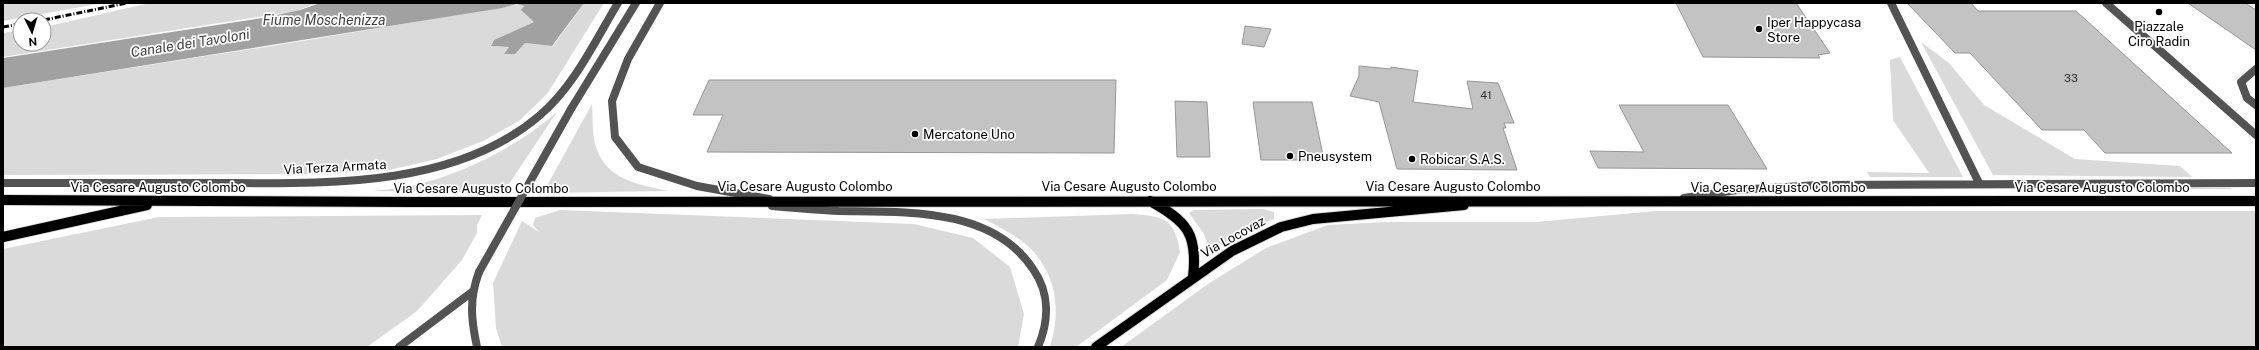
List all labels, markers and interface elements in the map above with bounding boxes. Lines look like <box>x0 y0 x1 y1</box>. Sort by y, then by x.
marker: Piazzale Ciro Radin <box>2154 7 2164 17</box>
north arrow <box>12 12 52 52</box>
water label: Fiume Moschenizza <box>263 12 385 28</box>
place label: Iper Happycasa Store <box>1767 15 1861 45</box>
place label: Piazzale Ciro Radin <box>2128 19 2190 49</box>
marker: Iper Happycasa Store <box>1754 24 1764 34</box>
water label: Canale dei Tavoloni <box>129 26 251 60</box>
text: N <box>28 36 38 48</box>
house number: 33 <box>2064 72 2078 84</box>
house number: 41 <box>1480 89 1492 101</box>
place label: Mercatone Uno <box>923 127 1015 142</box>
marker: Mercatone Uno <box>910 129 920 139</box>
place label: Pneusystem <box>1298 149 1372 164</box>
marker: Pneusystem <box>1285 151 1295 161</box>
place label: Robicar S.A.S. <box>1420 152 1505 167</box>
marker: Robicar S.A.S. <box>1407 154 1417 164</box>
street label: Via Terza Armata <box>283 157 387 177</box>
street label: Via Cesare Augusto Colombo <box>717 179 893 194</box>
street label: Via Cesare Augusto Colombo <box>1041 179 1217 194</box>
street label: Via Cesare Augusto Colombo <box>1365 179 1541 194</box>
street label: Via Cesare Augusto Colombo <box>70 180 246 195</box>
street label: Via Cesare Augusto Colombo <box>1690 180 1866 195</box>
street label: Via Cesare Augusto Colombo <box>2014 180 2190 195</box>
street label: Via Cesare Augusto Colombo <box>393 181 569 196</box>
street label: Via Locovaz <box>1198 213 1268 261</box>

